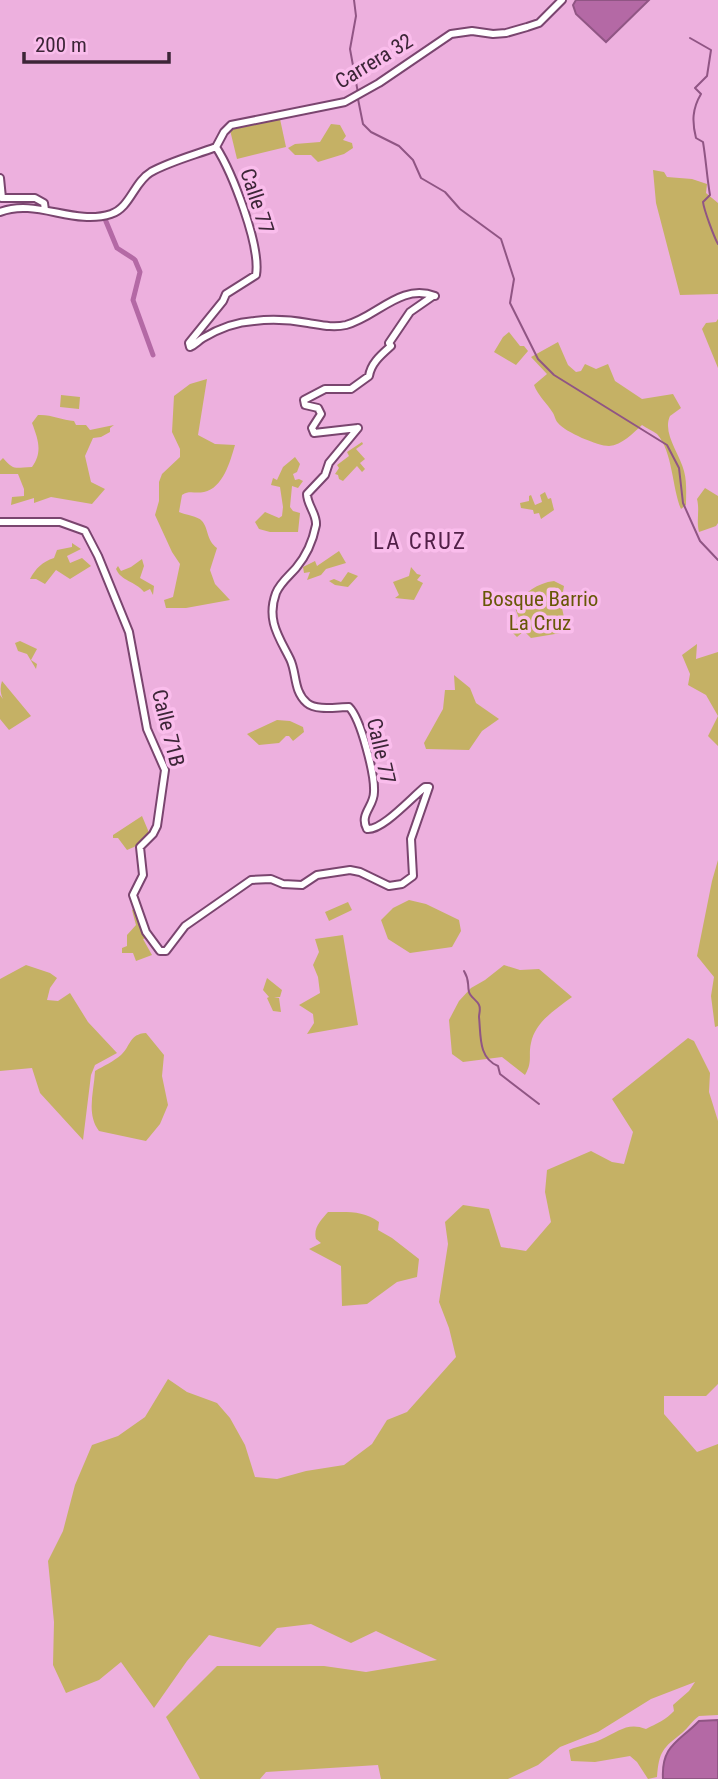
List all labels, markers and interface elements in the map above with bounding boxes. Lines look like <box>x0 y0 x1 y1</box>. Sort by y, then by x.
scale bar <box>24 21 170 65</box>
street label: Carrera 32 <box>331 29 417 93</box>
text: 200 m <box>35 33 87 57</box>
street label: Calle 77 <box>235 165 279 237</box>
district label: LA CRUZ <box>373 528 467 555</box>
park label: Bosque Barrio La Cruz <box>482 587 598 635</box>
street label: Calle 71B <box>147 687 189 769</box>
street label: Calle 77 <box>362 716 400 786</box>

